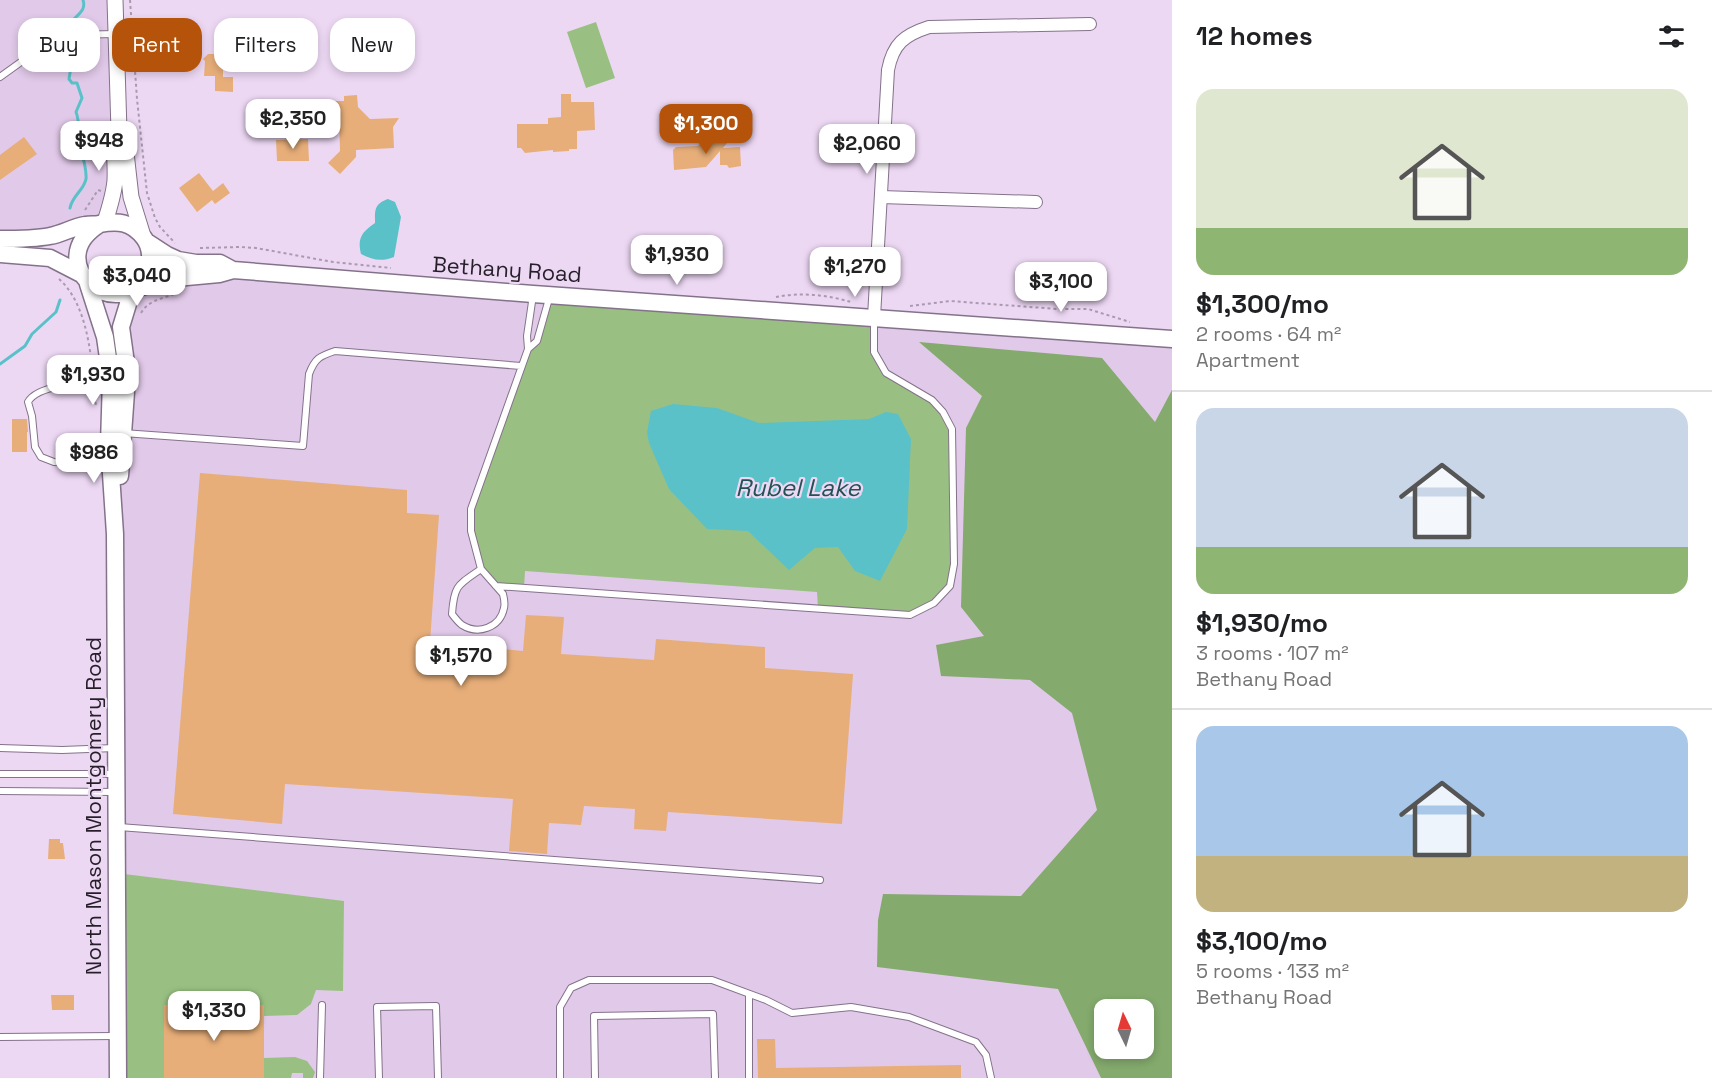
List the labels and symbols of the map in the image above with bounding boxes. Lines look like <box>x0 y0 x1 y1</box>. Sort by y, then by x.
pin: $2,350 <box>244 99 342 150</box>
pin: $1,300 <box>657 104 755 155</box>
pin: $948 <box>63 121 135 172</box>
pin: $2,060 <box>818 124 916 175</box>
pin: $1,930 <box>628 235 726 286</box>
pin: $1,270 <box>806 247 904 298</box>
street label: Bethany Road <box>431 250 583 288</box>
pin: $3,040 <box>88 256 186 307</box>
pin: $3,100 <box>1012 262 1110 313</box>
pin: $1,930 <box>44 355 142 406</box>
pin: $986 <box>58 433 130 484</box>
water label: Rubel Lake <box>736 472 861 503</box>
pin: $1,570 <box>412 636 510 687</box>
street label: North Mason Montgomery Road <box>79 637 107 975</box>
pin: $1,330 <box>165 991 263 1042</box>
north arrow <box>1094 999 1154 1059</box>

